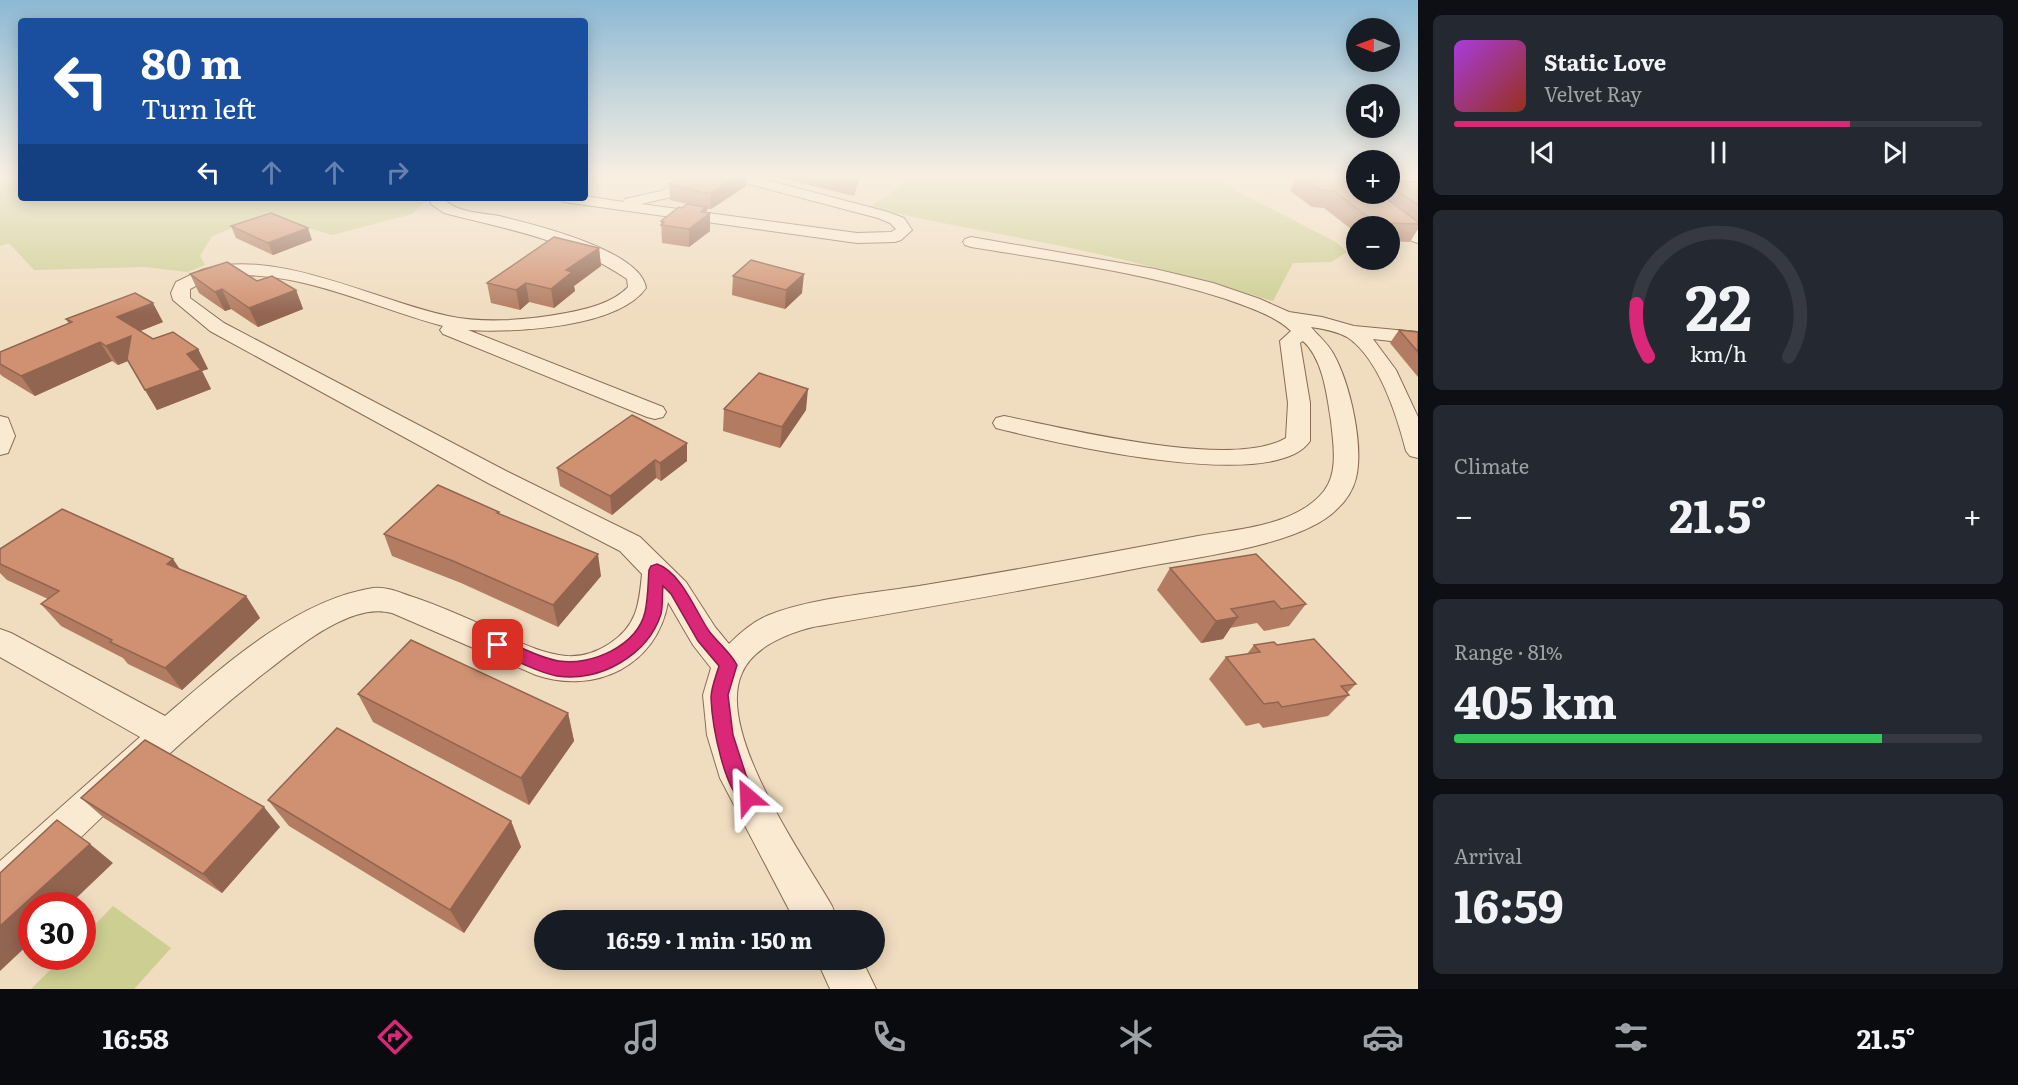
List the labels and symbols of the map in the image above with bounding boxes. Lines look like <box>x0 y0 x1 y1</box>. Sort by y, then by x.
north arrow <box>1346 18 1400 72</box>
pin <box>472 619 523 670</box>
position arrow <box>716 765 780 829</box>
speed limit sign: 30 <box>18 892 96 970</box>

